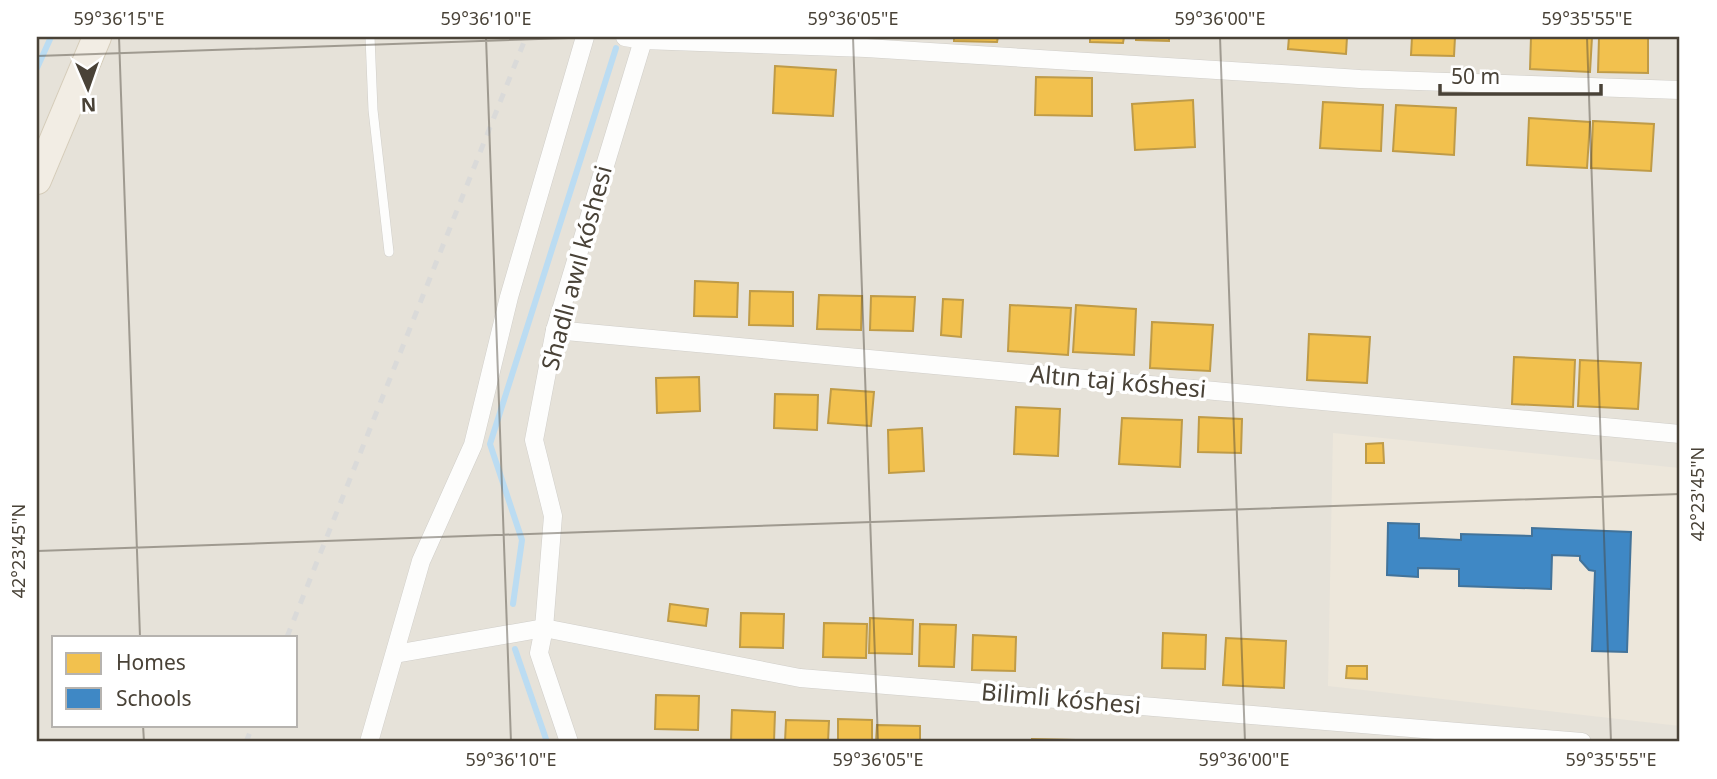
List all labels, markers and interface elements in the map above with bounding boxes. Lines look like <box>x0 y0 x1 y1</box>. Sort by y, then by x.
text: 59°36'15"E <box>74 6 164 30</box>
text: 59°36'10"E <box>441 6 531 30</box>
text: 59°36'05"E <box>808 6 898 30</box>
text: 59°36'00"E <box>1175 6 1265 30</box>
text: 59°35'55"E <box>1542 6 1632 30</box>
north arrow <box>52 52 122 122</box>
scale bar <box>1440 52 1602 96</box>
text: 50 m <box>1451 62 1500 90</box>
text: N <box>80 92 97 118</box>
street label: Shadlı awıl kóshesi <box>532 162 619 374</box>
street label: Altın taj kóshesi <box>1029 356 1208 405</box>
text: 42°23'45"N <box>1685 447 1709 541</box>
text: 42°23'45"N <box>6 504 30 598</box>
legend <box>52 636 298 726</box>
text: Homes <box>116 648 186 676</box>
street label: Bilimli kóshesi <box>980 674 1142 721</box>
text: Schools <box>116 684 191 712</box>
text: 59°36'10"E <box>466 747 556 771</box>
text: 59°36'05"E <box>833 747 923 771</box>
text: 59°36'00"E <box>1199 747 1289 771</box>
text: 59°35'55"E <box>1566 747 1656 771</box>

